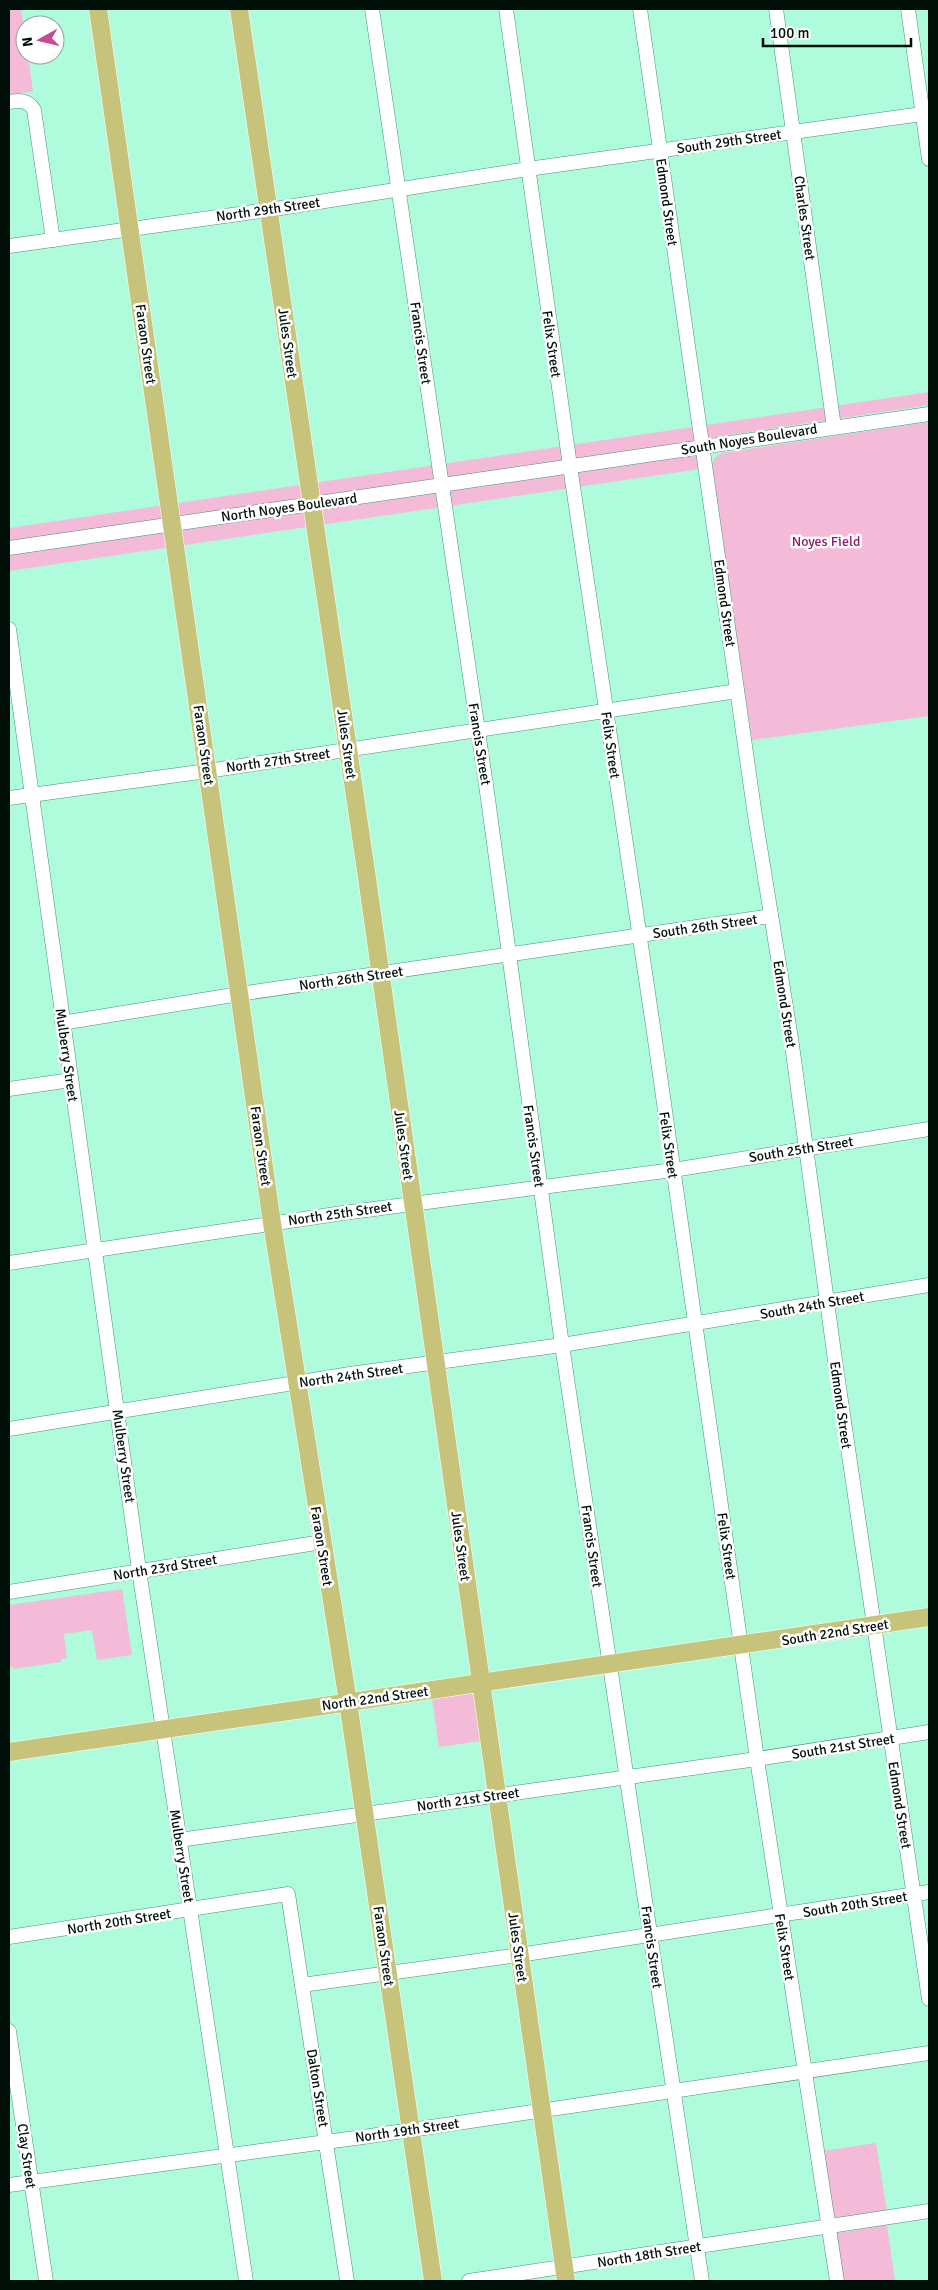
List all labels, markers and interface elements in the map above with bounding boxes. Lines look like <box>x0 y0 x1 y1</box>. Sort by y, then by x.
north arrow <box>15 15 65 65</box>
scale bar <box>763 15 910 47</box>
text: 100 m <box>770 24 810 42</box>
text: N <box>19 36 37 48</box>
street label: South 29th Street <box>676 126 783 157</box>
street label: Edmond Street <box>652 157 681 247</box>
street label: Charles Street <box>790 175 819 261</box>
street label: North 29th Street <box>215 194 321 225</box>
street label: Francis Street <box>406 301 435 385</box>
street label: Faraon Street <box>131 303 160 385</box>
street label: Jules Street <box>274 307 301 379</box>
street label: Felix Street <box>538 309 565 379</box>
street label: South Noyes Boulevard <box>680 420 818 459</box>
street label: North Noyes Boulevard <box>220 490 358 525</box>
park label: Noyes Field <box>792 533 860 550</box>
street label: Edmond Street <box>710 558 739 648</box>
street label: Francis Street <box>465 702 494 786</box>
street label: Faraon Street <box>189 704 218 786</box>
street label: Jules Street <box>333 708 360 780</box>
street label: Felix Street <box>597 710 624 780</box>
street label: North 27th Street <box>225 745 331 776</box>
street label: South 26th Street <box>652 911 759 942</box>
street label: Edmond Street <box>769 959 800 1049</box>
street label: North 26th Street <box>298 963 404 994</box>
street label: Mulberry Street <box>52 1007 81 1103</box>
street label: Francis Street <box>519 1104 548 1188</box>
street label: Faraon Street <box>246 1105 275 1187</box>
street label: Jules Street <box>390 1109 417 1181</box>
street label: Felix Street <box>655 1110 682 1180</box>
street label: South 25th Street <box>748 1133 855 1166</box>
street label: North 25th Street <box>287 1198 393 1229</box>
street label: South 24th Street <box>759 1288 866 1323</box>
street label: North 24th Street <box>298 1360 404 1391</box>
street label: Edmond Street <box>826 1360 855 1450</box>
street label: Mulberry Street <box>109 1408 138 1504</box>
street label: Francis Street <box>577 1504 606 1588</box>
street label: Faraon Street <box>307 1505 336 1587</box>
street label: Jules Street <box>447 1510 474 1582</box>
street label: Felix Street <box>713 1511 740 1581</box>
street label: North 23rd Street <box>112 1551 218 1584</box>
street label: South 22nd Street <box>780 1616 890 1649</box>
street label: North 22nd Street <box>321 1683 430 1714</box>
street label: South 21st Street <box>790 1730 896 1763</box>
street label: Edmond Street <box>884 1760 915 1850</box>
street label: North 21st Street <box>416 1784 521 1815</box>
street label: Mulberry Street <box>166 1808 197 1904</box>
street label: South 20th Street <box>802 1888 909 1921</box>
street label: North 20th Street <box>66 1905 172 1938</box>
street label: Faraon Street <box>369 1905 398 1987</box>
street label: Francis Street <box>637 1905 666 1989</box>
street label: Jules Street <box>504 1911 531 1983</box>
street label: Felix Street <box>771 1912 798 1982</box>
street label: Dalton Street <box>303 2048 332 2129</box>
street label: North 19th Street <box>354 2115 460 2146</box>
street label: Clay Street <box>14 2122 40 2190</box>
street label: North 18th Street <box>596 2238 702 2271</box>

